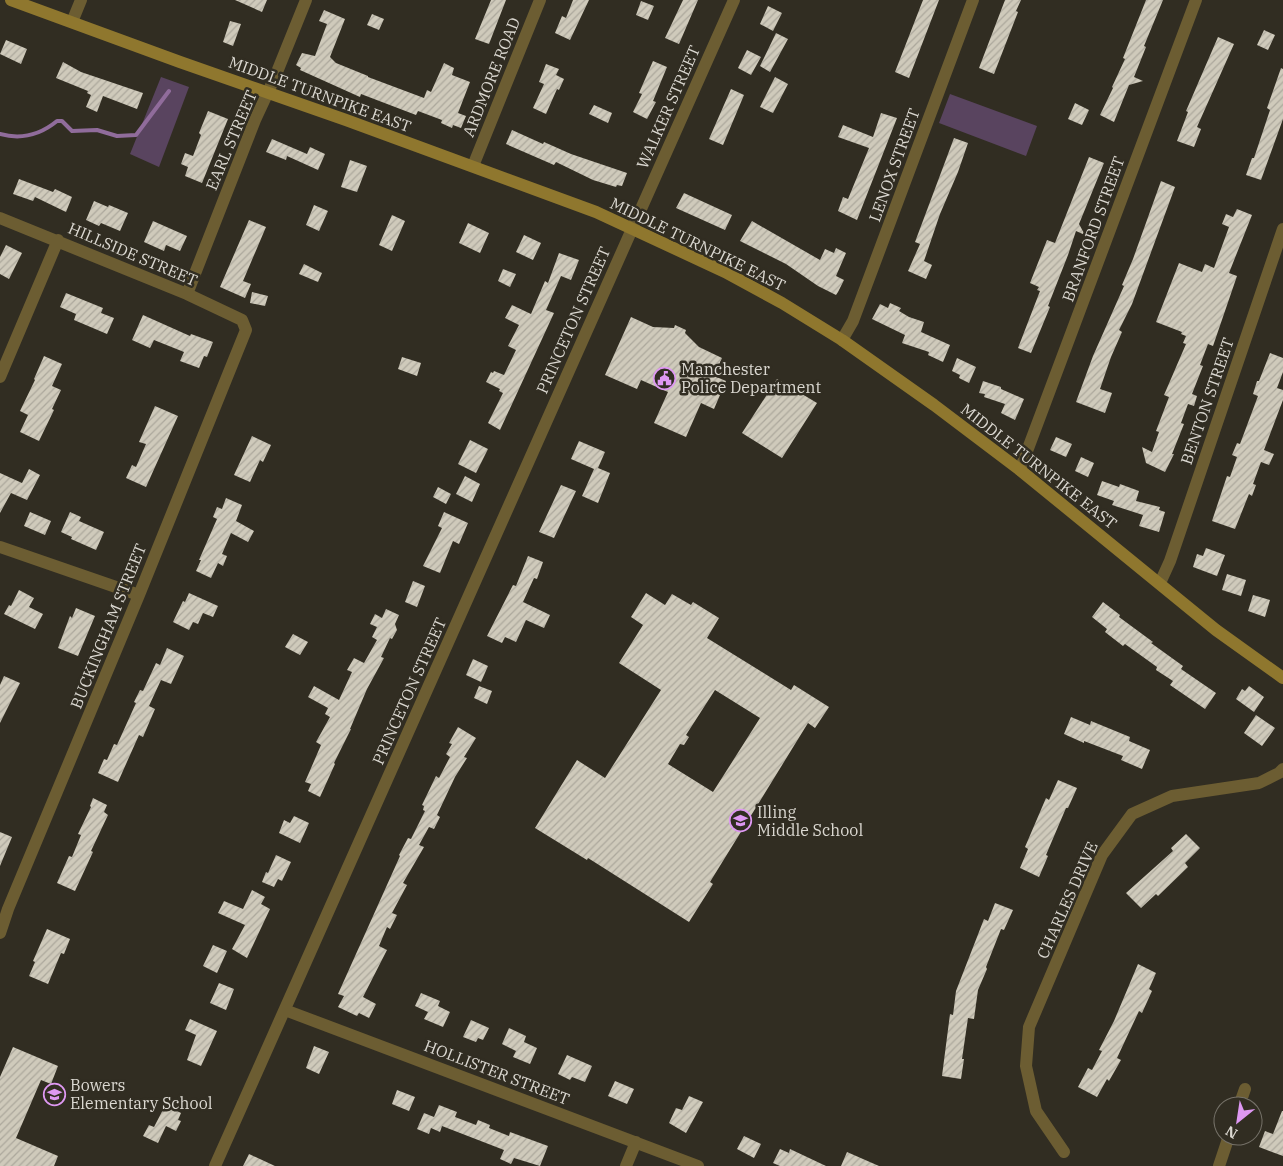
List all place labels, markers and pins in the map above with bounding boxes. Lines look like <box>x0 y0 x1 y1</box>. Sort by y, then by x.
place label: Manchester Police Department <box>681 359 821 397</box>
public building icon: Manchester Police Department <box>653 366 677 390</box>
place label: Illing Middle School <box>757 802 863 840</box>
school or university icon: Illing Middle School <box>729 809 753 833</box>
place label: Bowers Elementary School <box>70 1075 213 1113</box>
school or university icon: Bowers Elementary School <box>42 1082 66 1106</box>

